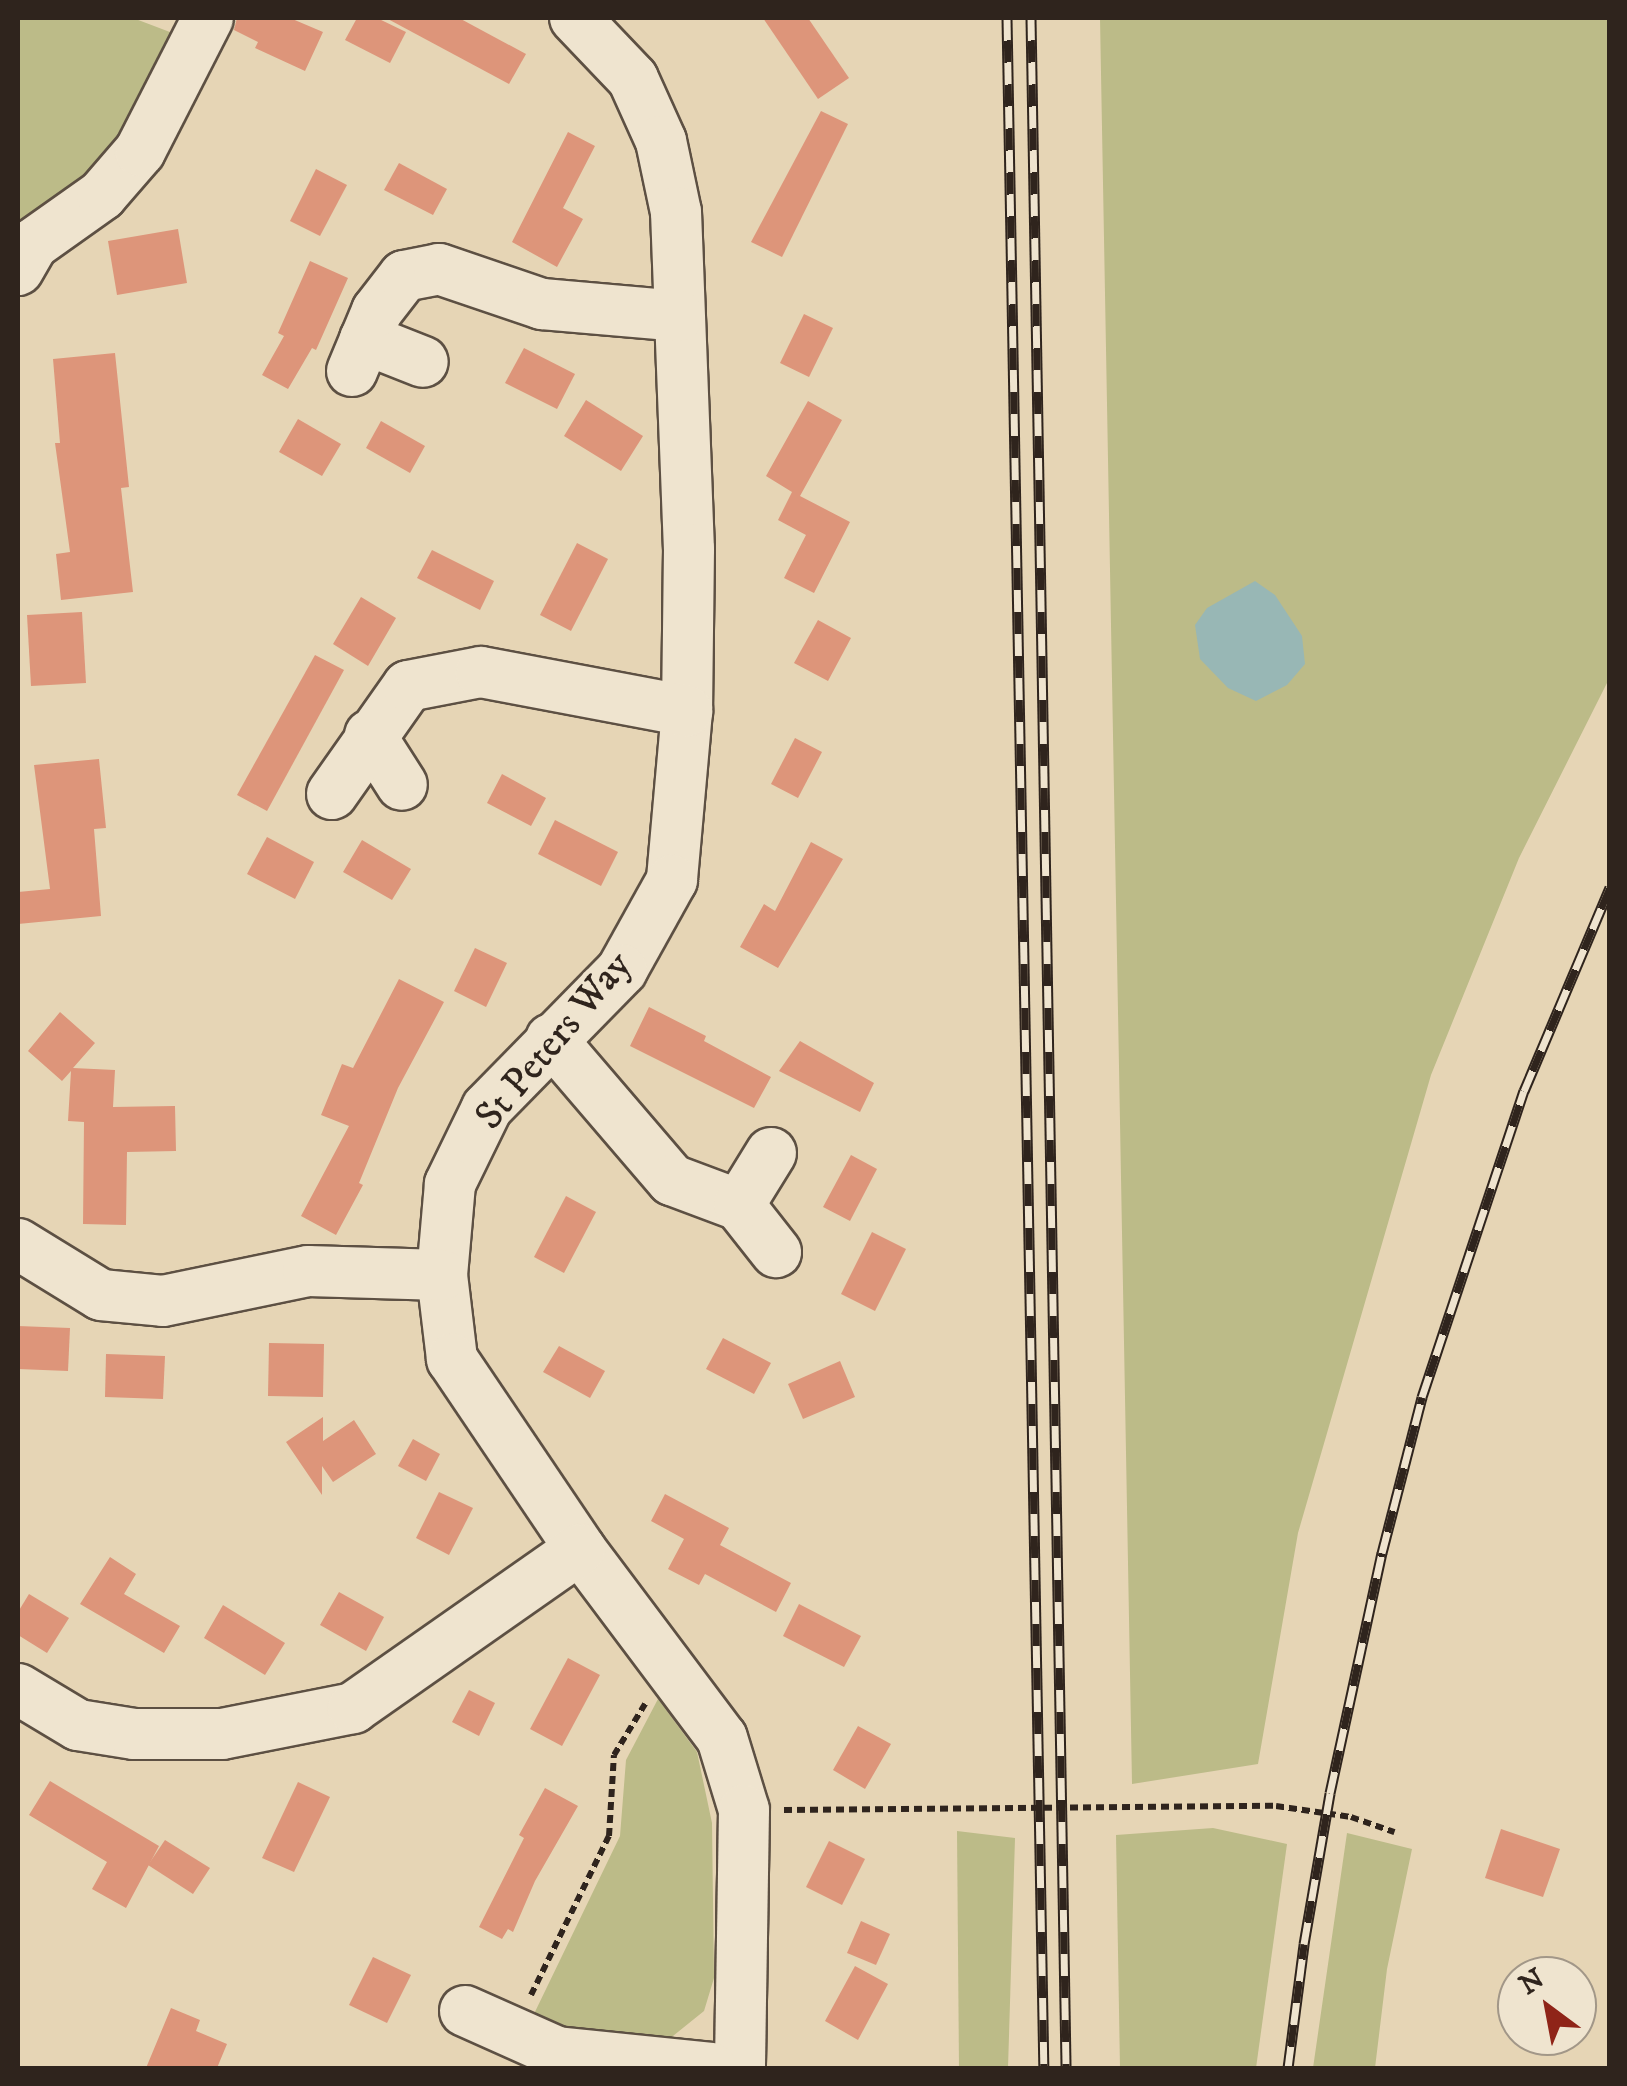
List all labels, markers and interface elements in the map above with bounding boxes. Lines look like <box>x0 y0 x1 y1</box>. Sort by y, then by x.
street label: St Peters Way <box>466 942 642 1140</box>
north arrow <box>1497 1956 1597 2056</box>
text: N <box>1513 1961 1551 2003</box>

